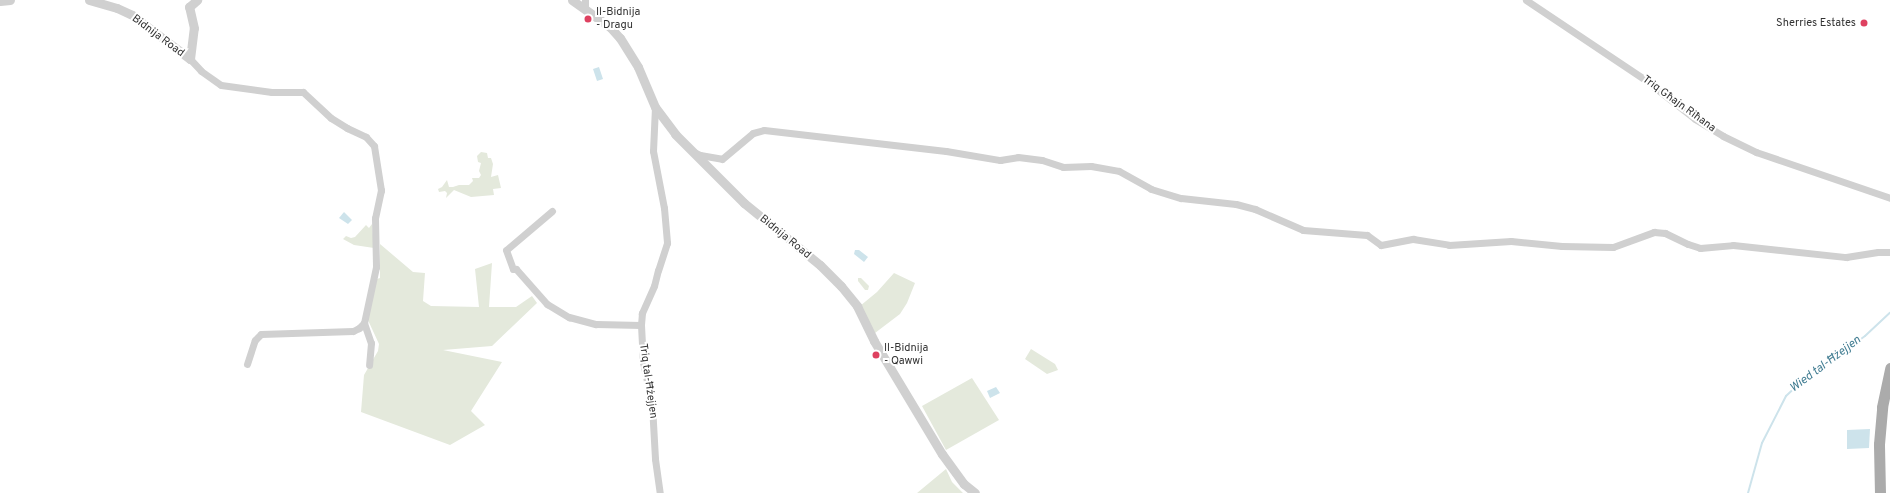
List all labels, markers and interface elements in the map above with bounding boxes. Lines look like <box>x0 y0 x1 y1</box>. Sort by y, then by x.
place label: Il-Bidnija - Dragu <box>596 6 640 32</box>
street label: Bidnija Road <box>129 12 187 60</box>
marker: Il-Bidnija - Dragu <box>583 14 593 24</box>
place label: Sherries Estates <box>1776 16 1856 30</box>
marker: Sherries Estates <box>1859 18 1869 28</box>
street label: Triq Għajn Riħana <box>1640 73 1718 135</box>
street label: Bidnija Road <box>757 212 813 262</box>
water label: Wied tal-Ħżejjen <box>1788 334 1864 396</box>
place label: Il-Bidnija - Qawwi <box>884 342 928 368</box>
street label: Triq tal-Ħżejjen <box>636 343 660 419</box>
marker: Il-Bidnija - Qawwi <box>871 350 881 360</box>

